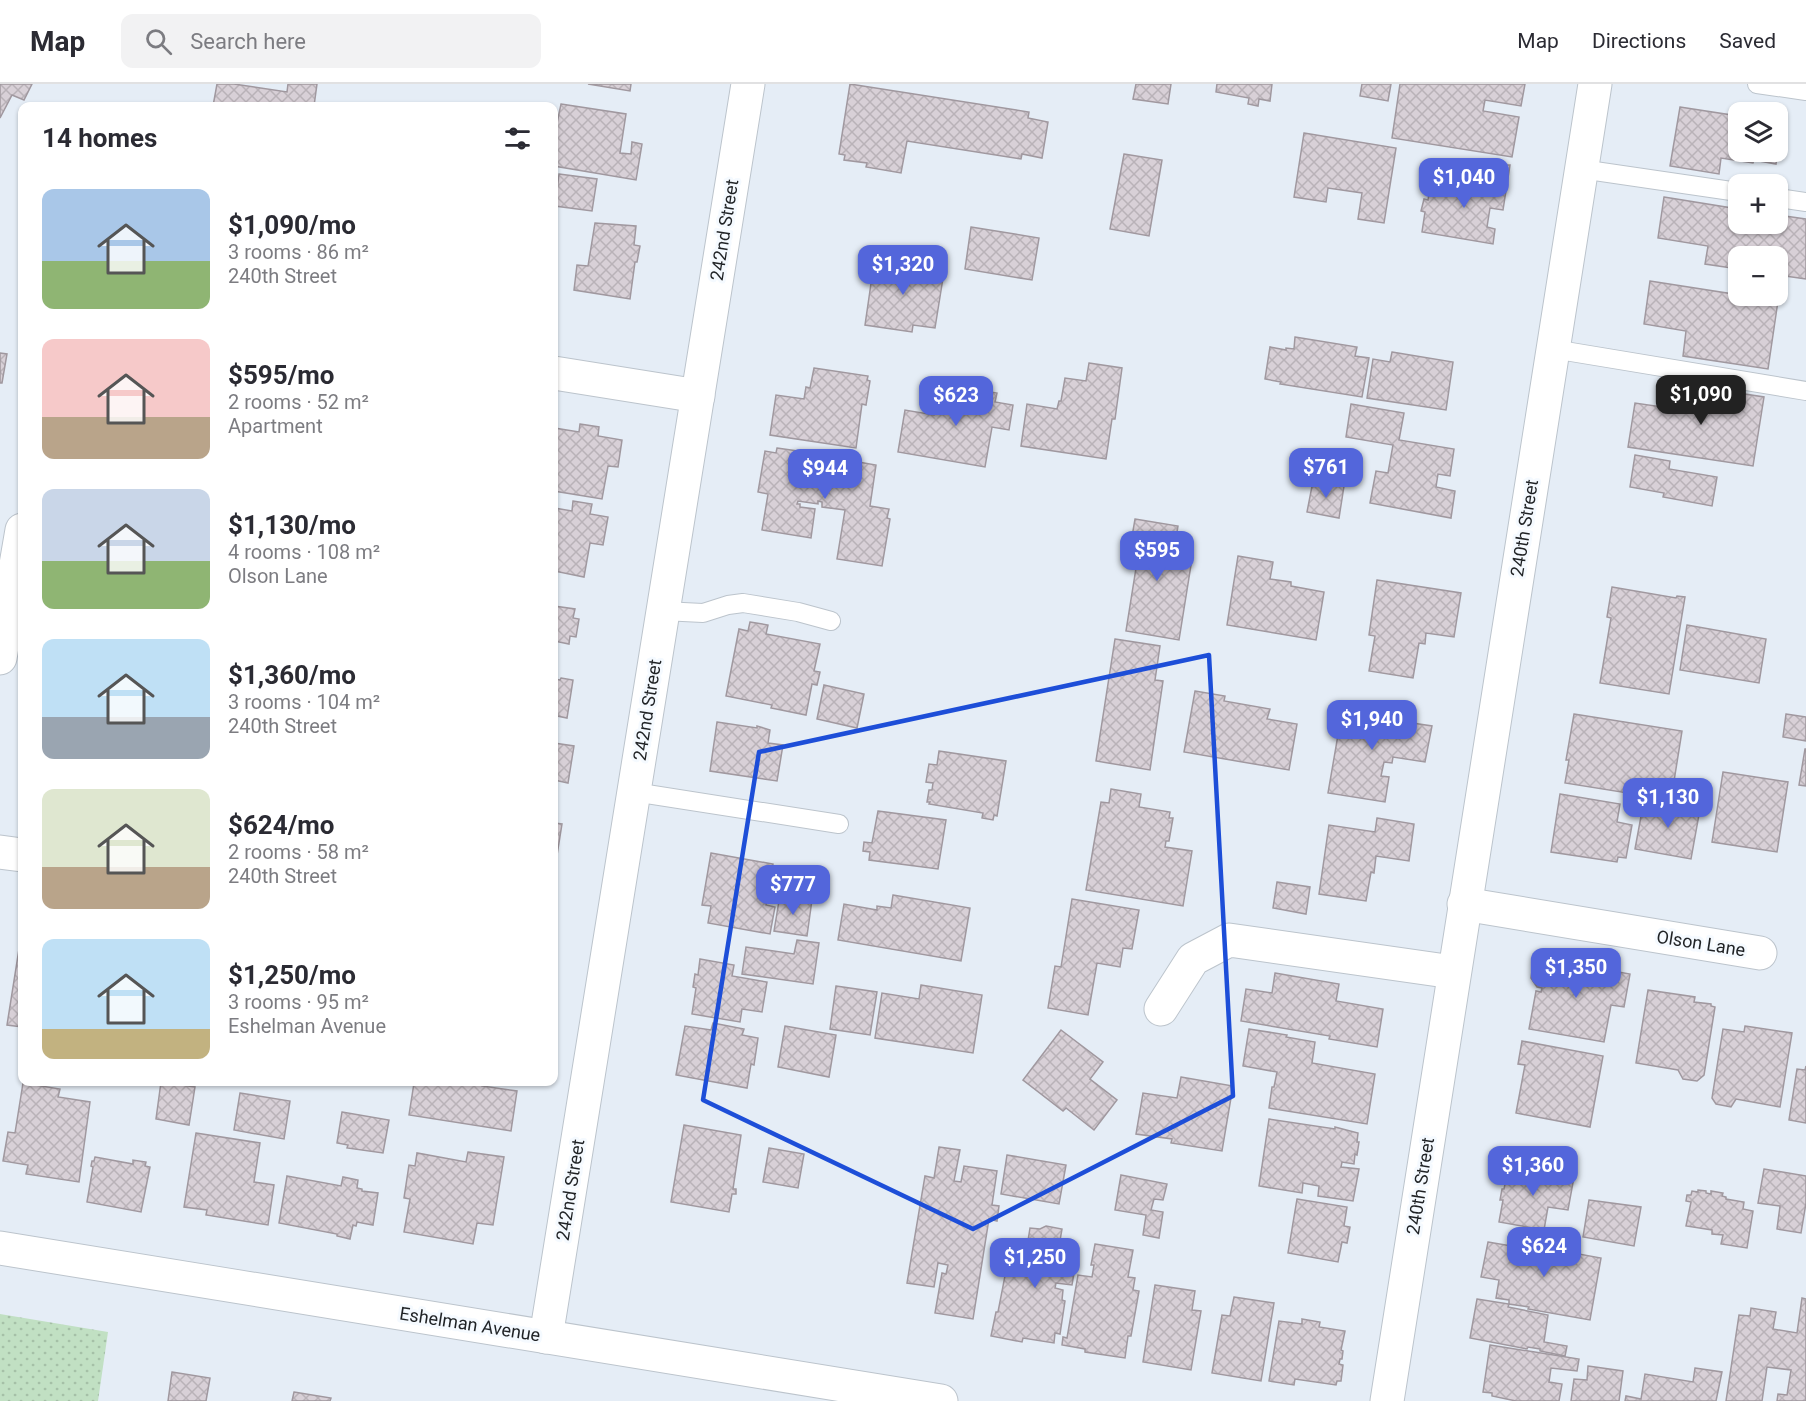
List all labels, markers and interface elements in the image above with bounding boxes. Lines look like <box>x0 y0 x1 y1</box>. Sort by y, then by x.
search box <box>121 14 541 68</box>
text: Map <box>30 25 85 58</box>
icon: search <box>142 25 175 58</box>
text: Search here <box>190 29 306 54</box>
text: Map <box>1517 29 1559 53</box>
text: Directions <box>1592 29 1686 53</box>
text: Saved <box>1719 29 1776 53</box>
map controls <box>1728 102 1788 306</box>
button: layers <box>1728 102 1788 162</box>
icon: filters <box>501 122 534 155</box>
text: 14 homes <box>42 123 157 153</box>
pin: $1,040 <box>1415 158 1513 209</box>
text: $1,040 <box>1433 165 1495 189</box>
button: + <box>1728 174 1788 234</box>
street label: 242nd Street <box>706 178 742 282</box>
text: $1,090/mo <box>228 210 356 240</box>
icon: home <box>90 213 162 285</box>
text: 3 rooms · 86 m² <box>228 240 369 264</box>
pin: $1,320 <box>854 245 952 296</box>
button: − <box>1728 246 1788 306</box>
text: $1,320 <box>872 252 934 276</box>
text: 240th Street <box>228 264 337 288</box>
text: $595/mo <box>228 360 335 390</box>
icon: home <box>90 363 162 435</box>
pin: $1,090 <box>1652 375 1750 426</box>
pin: $623 <box>920 376 992 427</box>
text: $1,090 <box>1670 382 1732 406</box>
text: $623 <box>933 383 979 407</box>
text: 2 rooms · 52 m² <box>228 390 369 414</box>
text: Apartment <box>228 414 323 438</box>
pin: $761 <box>1290 448 1362 499</box>
pin: $944 <box>789 449 861 500</box>
text: $761 <box>1303 455 1349 479</box>
text: $944 <box>802 456 848 480</box>
street label: 240th Street <box>1506 478 1542 578</box>
text: $1,130/mo <box>228 510 356 540</box>
icon: home <box>90 513 162 585</box>
pin: $595 <box>1121 531 1193 582</box>
text: $595 <box>1134 538 1180 562</box>
text: 4 rooms · 108 m² <box>228 540 380 564</box>
text: Olson Lane <box>228 564 328 588</box>
street label: 242nd Street <box>629 658 665 762</box>
text: $1,360/mo <box>228 660 356 690</box>
icon: home <box>90 663 162 735</box>
text: 3 rooms · 104 m² <box>228 690 380 714</box>
pin: $1,940 <box>1323 700 1421 751</box>
text: $1,940 <box>1341 707 1403 731</box>
text: 240th Street <box>228 714 337 738</box>
pin: $1,130 <box>1619 778 1717 829</box>
text: $1,130 <box>1637 785 1699 809</box>
text: $624/mo <box>228 810 335 840</box>
icon: home <box>90 813 162 885</box>
text: 2 rooms · 58 m² <box>228 840 369 864</box>
text: 240th Street <box>228 864 337 888</box>
pin: $777 <box>757 865 829 916</box>
text: $777 <box>770 872 816 896</box>
street label: Olson Lane <box>1655 926 1747 960</box>
pin: $1,350 <box>1527 948 1625 999</box>
text: $1,350 <box>1545 955 1607 979</box>
text: $1,250/mo <box>228 960 356 990</box>
icon: home <box>90 963 162 1035</box>
text: 3 rooms · 95 m² <box>228 990 369 1014</box>
text: Eshelman Avenue <box>228 1014 386 1038</box>
street label: 240th Street <box>1402 1136 1438 1236</box>
street label: 242nd Street <box>552 1138 588 1242</box>
pin: $1,360 <box>1484 1146 1582 1197</box>
text: $1,360 <box>1502 1153 1564 1177</box>
pin: $624 <box>1508 1227 1580 1278</box>
text: $624 <box>1521 1234 1567 1258</box>
pin: $1,250 <box>986 1238 1084 1289</box>
text: $1,250 <box>1004 1245 1066 1269</box>
street label: Eshelman Avenue <box>398 1303 542 1345</box>

